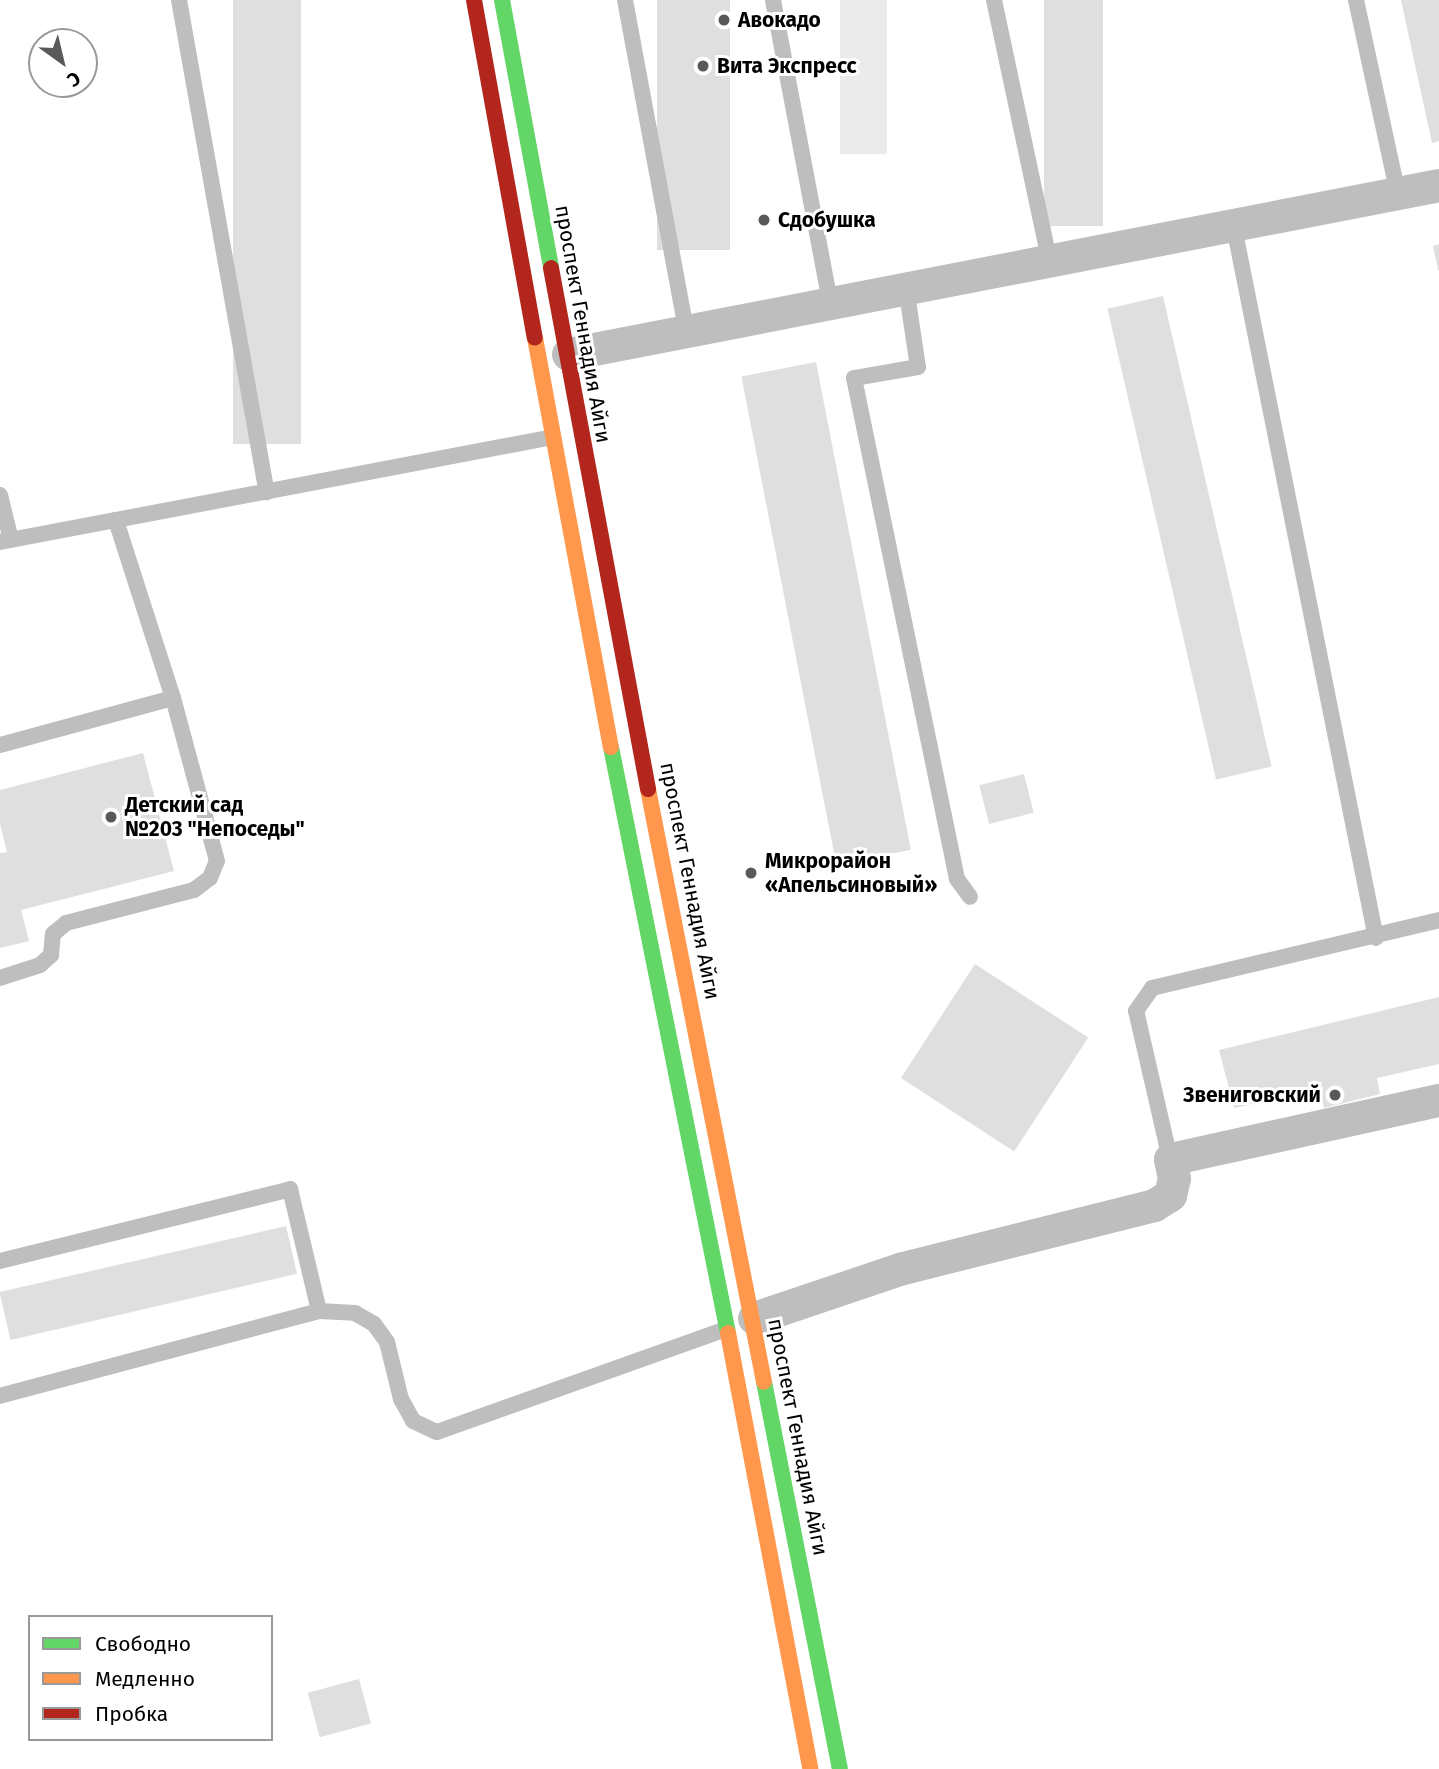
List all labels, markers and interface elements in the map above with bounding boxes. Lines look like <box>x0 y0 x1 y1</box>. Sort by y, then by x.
place label: Авокадо <box>738 7 821 33</box>
marker: Авокадо <box>716 12 732 28</box>
north arrow <box>28 28 98 98</box>
place label: Вита Экспресс <box>717 53 857 79</box>
marker: Вита Экспресс <box>695 58 711 74</box>
text: С <box>63 67 85 92</box>
street label: проспект Геннадия Айги <box>550 203 616 445</box>
place label: Сдобушка <box>778 207 876 233</box>
marker: Сдобушка <box>756 212 772 228</box>
street label: проспект Геннадия Айги <box>655 760 725 1002</box>
place label: Детский сад №203 "Непоседы" <box>125 792 305 842</box>
marker: Детский сад №203 "Непоседы" <box>103 809 119 825</box>
place label: Микрорайон «Апельсиновый» <box>765 848 937 898</box>
marker: Микрорайон «Апельсиновый» <box>743 865 759 881</box>
place label: Звениговский <box>1183 1082 1321 1108</box>
marker: Звениговский <box>1327 1087 1343 1103</box>
street label: проспект Геннадия Айги <box>763 1316 833 1558</box>
legend <box>28 1615 273 1741</box>
text: Свободно <box>95 1631 191 1657</box>
text: Медленно <box>95 1666 195 1692</box>
text: Пробка <box>95 1701 168 1727</box>

